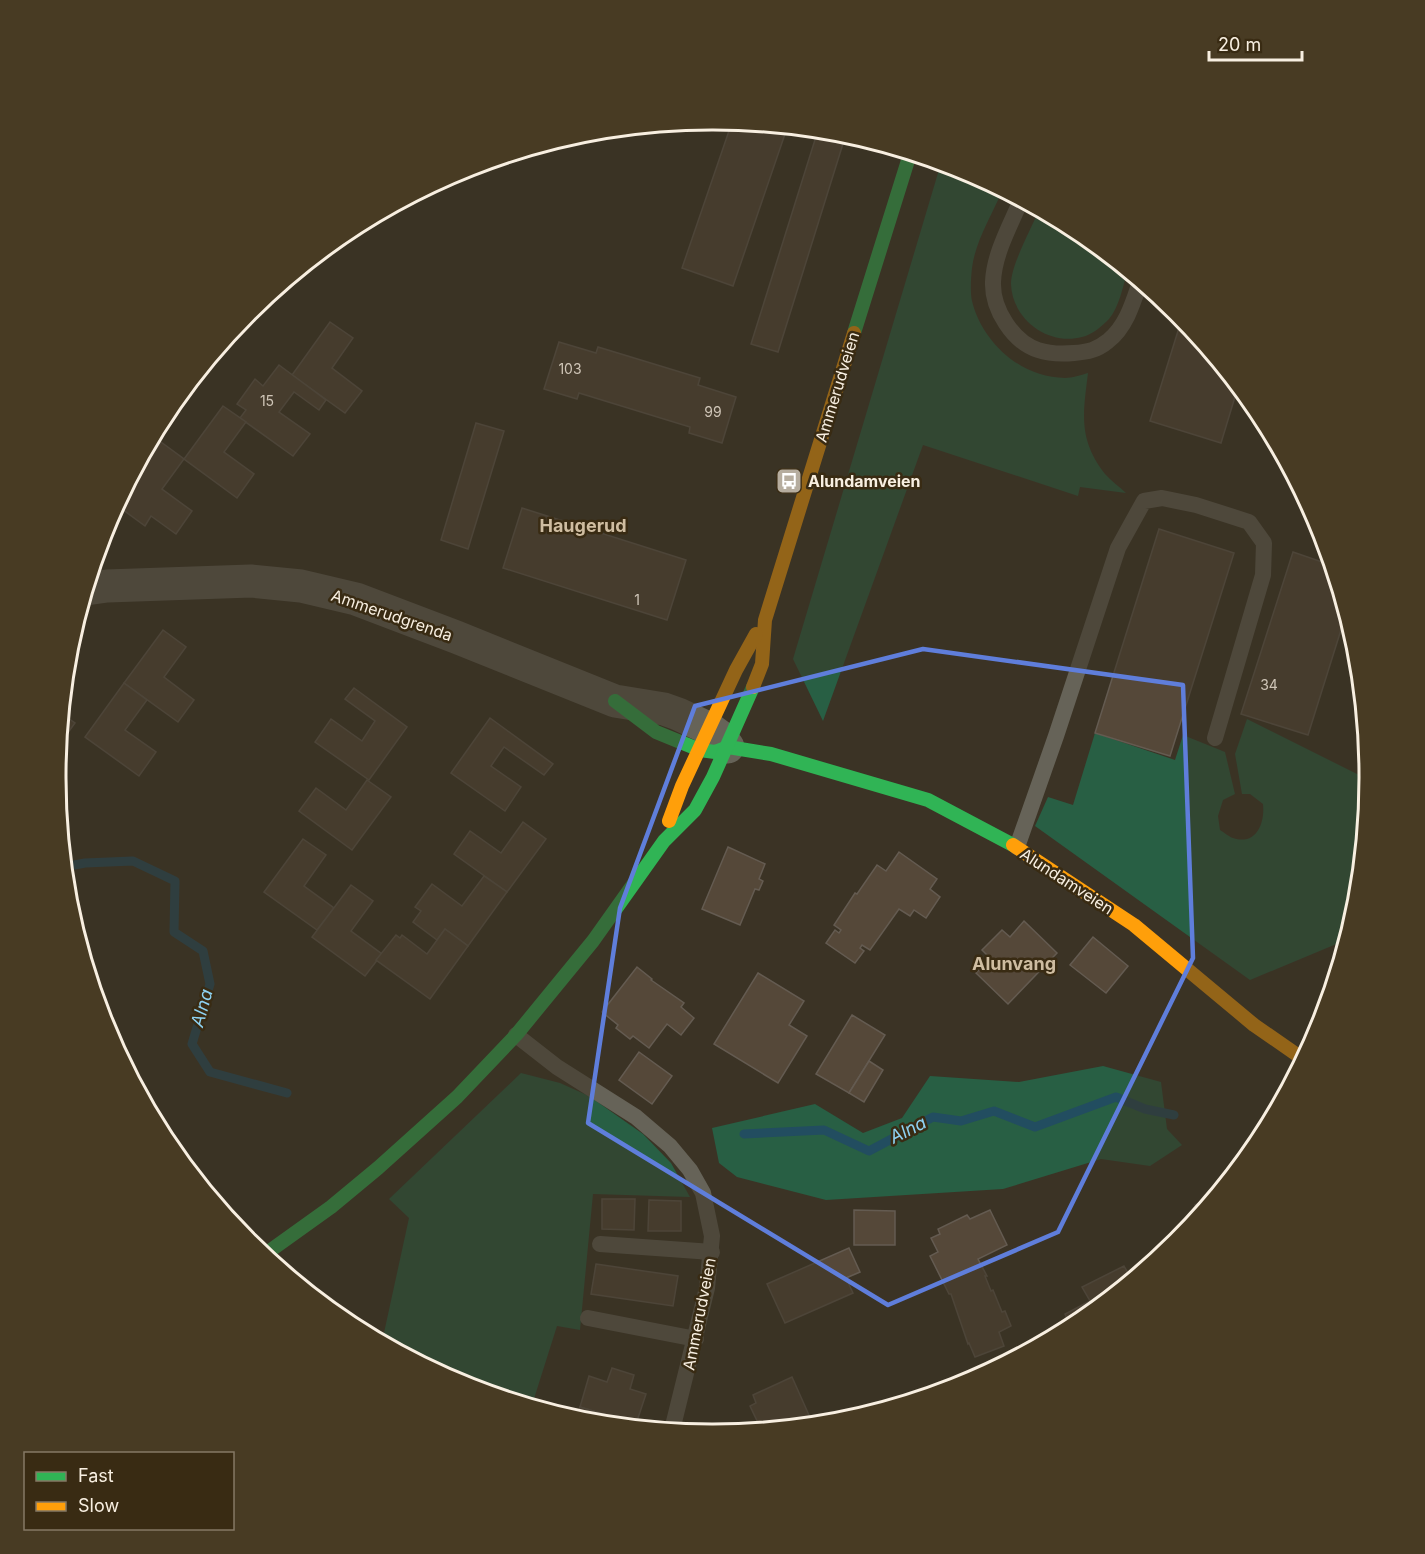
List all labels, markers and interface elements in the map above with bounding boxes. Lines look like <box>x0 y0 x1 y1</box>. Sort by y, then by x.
scale bar <box>1209 24 1302 62</box>
text: 20 m <box>1218 34 1261 55</box>
street label: Ammerudveien <box>811 329 863 445</box>
house number: 103 <box>558 360 582 377</box>
house number: 15 <box>260 392 274 409</box>
house number: 99 <box>704 403 722 420</box>
bus stop icon: Alundamveien <box>774 466 804 496</box>
place label: Alundamveien <box>808 471 921 491</box>
district label: Haugerud <box>539 515 627 536</box>
street label: Ammerudgrenda <box>329 585 455 645</box>
house number: 1 <box>634 591 640 608</box>
house number: 34 <box>1260 676 1278 693</box>
street label: Alundamveien <box>1017 843 1117 919</box>
district label: Alunvang <box>972 953 1056 974</box>
water label: Alna <box>186 987 217 1030</box>
water label: Alna <box>885 1111 930 1148</box>
street label: Ammerudveien <box>678 1256 720 1372</box>
legend <box>24 1452 234 1530</box>
text: Fast <box>78 1465 114 1486</box>
text: Slow <box>78 1495 119 1516</box>

